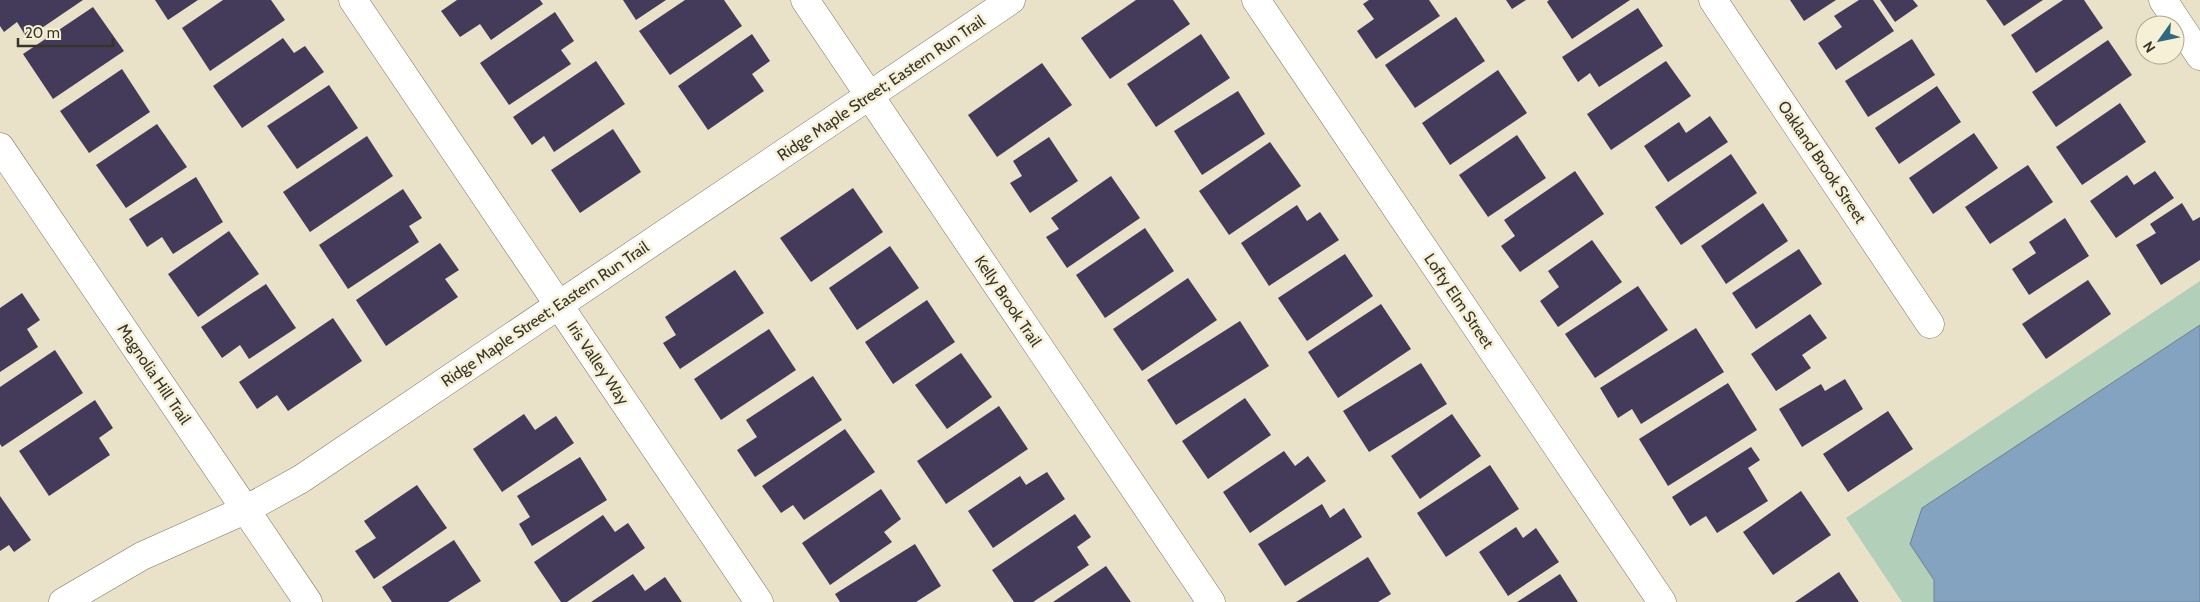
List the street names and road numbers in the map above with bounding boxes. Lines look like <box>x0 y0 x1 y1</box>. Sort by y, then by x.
street label: Ridge Maple Street; Eastern Run Trail <box>774 11 989 165</box>
street label: Oakland Brook Street <box>1774 97 1870 227</box>
street label: Ridge Maple Street; Eastern Run Trail <box>438 237 653 391</box>
street label: Lofty Elm Street <box>1420 250 1498 353</box>
street label: Kelly Brook Trail <box>971 252 1045 350</box>
street label: Iris Valley Way <box>563 318 633 408</box>
street label: Magnolia Hill Trail <box>113 320 195 428</box>

